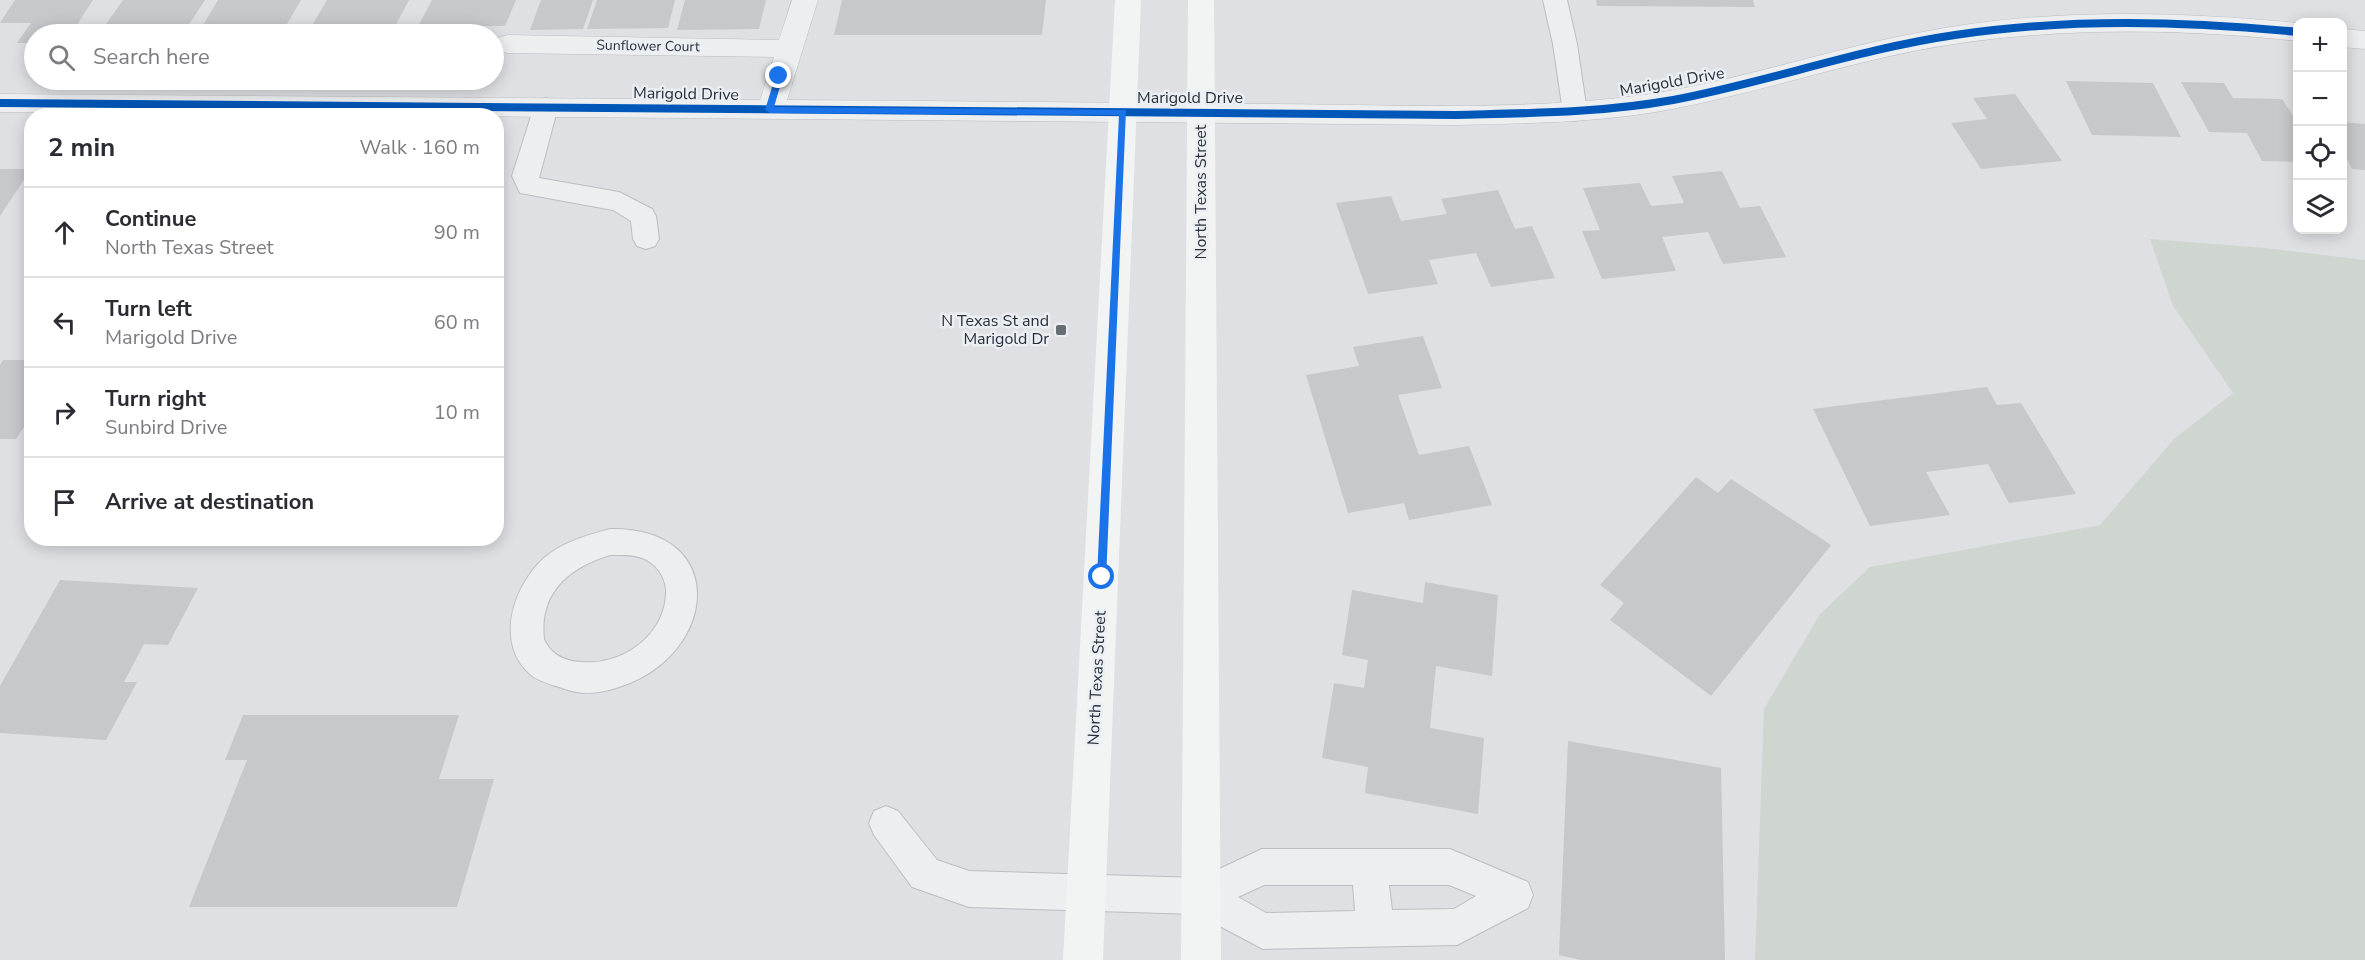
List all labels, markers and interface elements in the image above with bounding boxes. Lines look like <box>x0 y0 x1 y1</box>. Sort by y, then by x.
map controls <box>2293 18 2347 234</box>
button: + <box>2293 18 2347 72</box>
search box <box>24 24 504 90</box>
street label: Sunflower Court <box>596 36 700 56</box>
icon: search <box>45 41 78 74</box>
text: Search here <box>93 42 210 72</box>
route end <box>765 62 791 88</box>
street label: Marigold Drive <box>1618 62 1726 102</box>
button: − <box>2293 72 2347 126</box>
street label: Marigold Drive <box>633 82 739 106</box>
street label: Marigold Drive <box>1137 87 1243 109</box>
street label: North Texas Street <box>1190 124 1212 259</box>
button: locate <box>2293 126 2347 180</box>
text: 2 min <box>48 130 115 165</box>
text: Walk · 160 m <box>360 134 480 161</box>
button: layers <box>2293 180 2347 234</box>
text: Continue <box>105 204 196 234</box>
icon: ahead <box>48 216 81 249</box>
text: 90 m <box>434 219 480 246</box>
text: North Texas Street <box>105 234 274 261</box>
text: Turn left <box>105 294 192 324</box>
icon: left <box>48 306 81 339</box>
text: 60 m <box>434 309 480 336</box>
place label: N Texas St and Marigold Dr <box>941 310 1049 350</box>
marker: N Texas St and Marigold Dr <box>1054 323 1068 337</box>
text: Marigold Drive <box>105 324 237 351</box>
text: Turn right <box>105 384 206 414</box>
icon: right <box>48 396 81 429</box>
text: 10 m <box>434 399 480 426</box>
text: Sunbird Drive <box>105 414 227 441</box>
icon: arrive <box>48 486 81 519</box>
text: Arrive at destination <box>105 487 314 517</box>
route start <box>1088 563 1114 589</box>
street label: North Texas Street <box>1082 610 1112 746</box>

